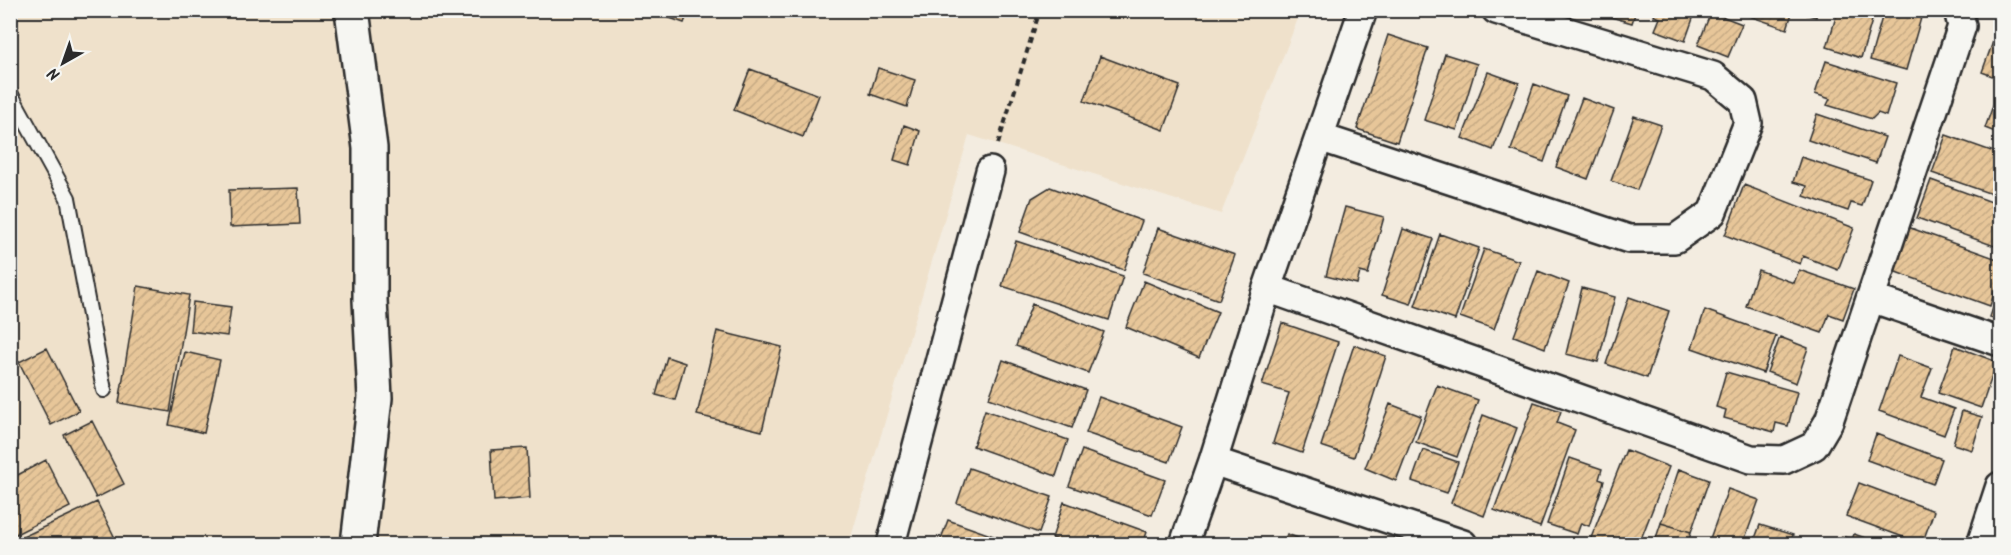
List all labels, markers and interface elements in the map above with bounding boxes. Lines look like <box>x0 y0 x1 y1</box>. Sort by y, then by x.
north arrow <box>33 33 93 93</box>
text: N <box>42 61 66 86</box>

